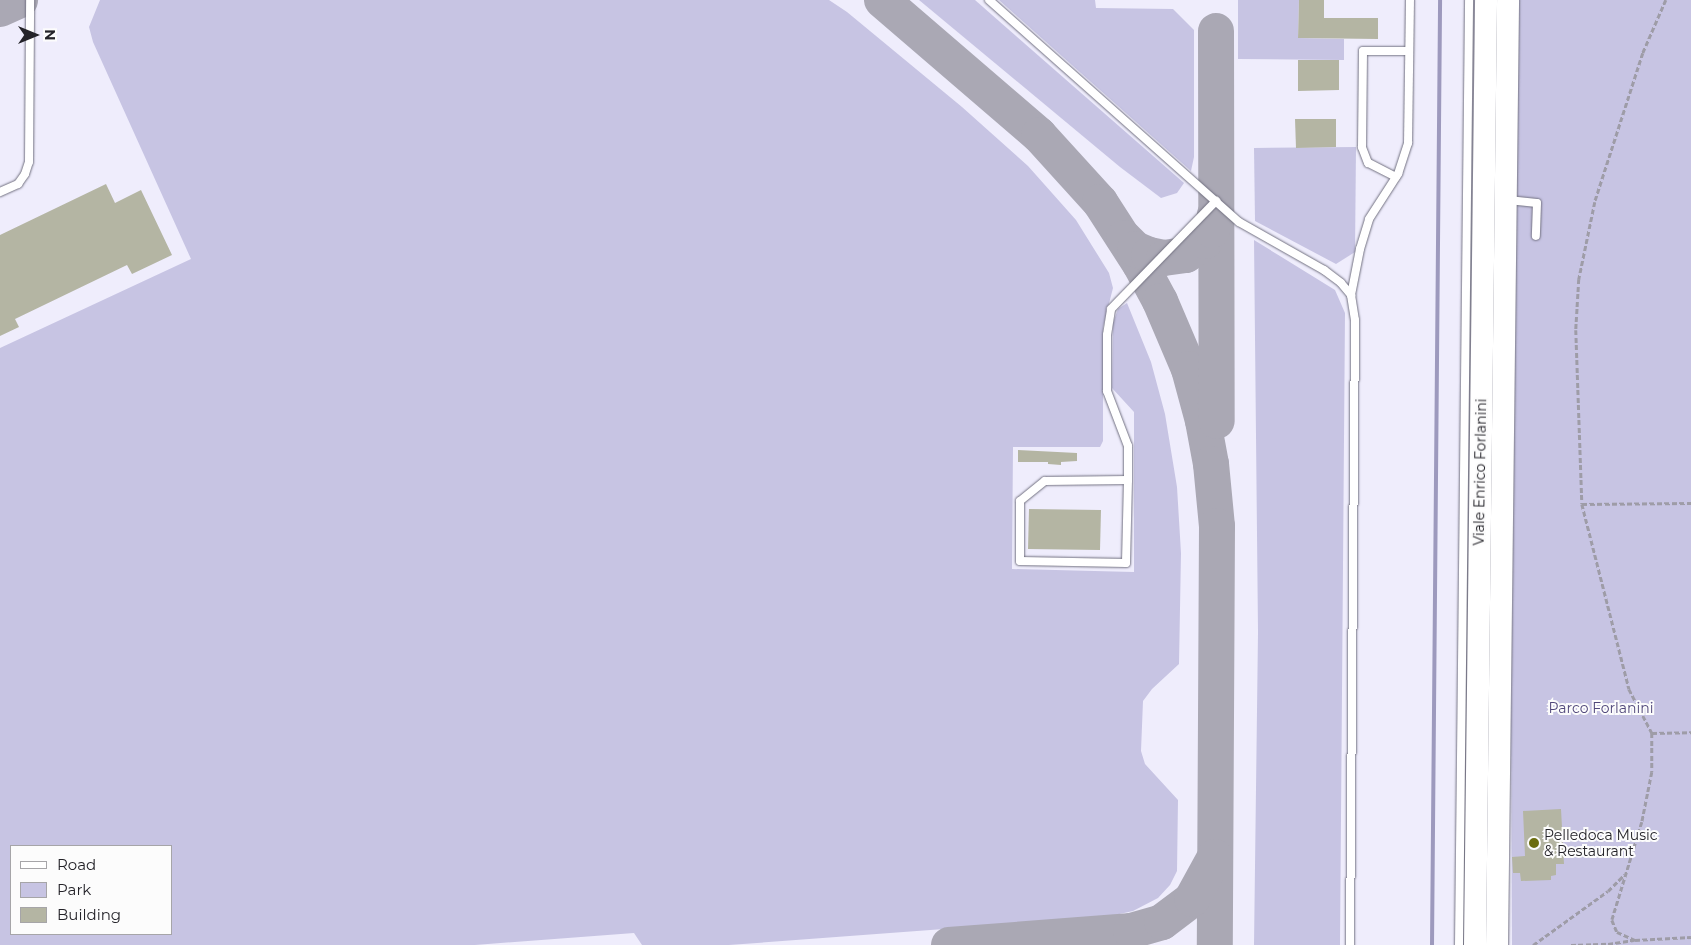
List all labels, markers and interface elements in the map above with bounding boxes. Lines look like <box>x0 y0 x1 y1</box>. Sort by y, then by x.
north arrow <box>10 10 60 60</box>
text: N <box>41 29 59 41</box>
street label: Viale Enrico Forlanini <box>1470 398 1490 546</box>
park label: Parco Forlanini <box>1548 700 1654 716</box>
place label: Pelledoca Music & Restaurant <box>1544 827 1658 860</box>
marker: Pelledoca Music & Restaurant <box>1528 837 1540 849</box>
legend <box>10 845 172 935</box>
text: Road <box>57 855 96 874</box>
text: Park <box>57 880 91 899</box>
text: Building <box>57 905 121 924</box>

